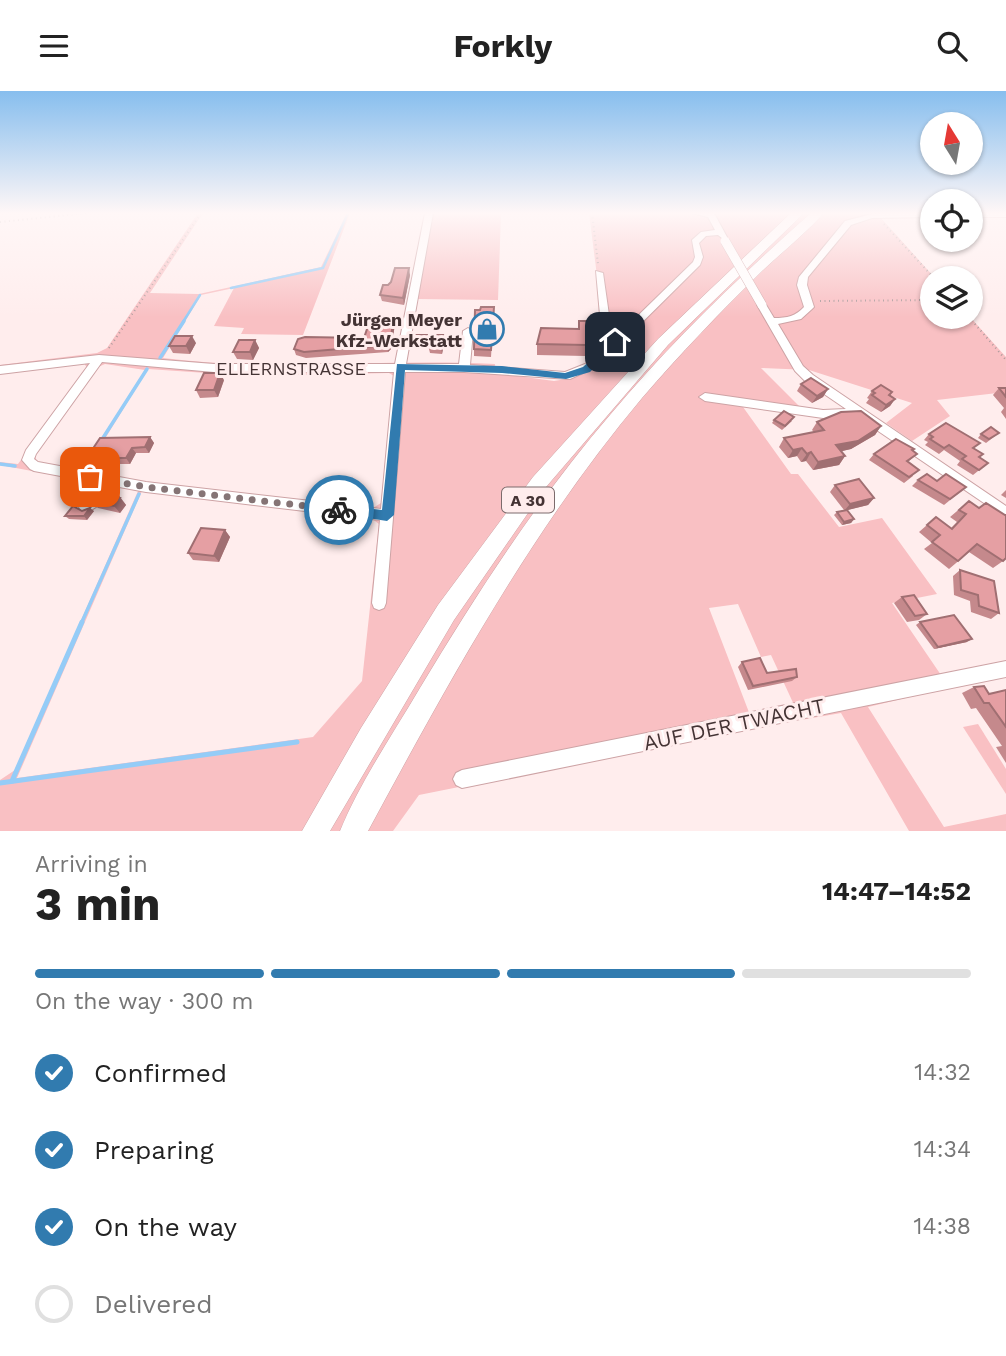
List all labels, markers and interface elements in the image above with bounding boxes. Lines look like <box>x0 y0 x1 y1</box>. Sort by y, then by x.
icon: menu <box>35 27 73 65</box>
text: Forkly <box>454 27 552 65</box>
icon: search <box>933 27 971 65</box>
north arrow <box>920 112 984 175</box>
map controls <box>920 112 983 329</box>
button: locate <box>920 189 983 252</box>
button: layers <box>920 266 983 329</box>
place label: Jürgen Meyer Kfz-Werkstatt <box>336 309 462 351</box>
shop icon: Jürgen Meyer Kfz-Werkstatt <box>468 310 506 348</box>
pin <box>585 312 645 372</box>
icon: home <box>596 323 634 361</box>
street label: ELLERNSTRASSE <box>216 358 366 379</box>
pin <box>60 447 120 507</box>
icon: bag <box>71 458 109 496</box>
courier <box>304 475 374 545</box>
road number: A 30 <box>502 487 554 513</box>
icon: bike <box>320 491 358 529</box>
street label: AUF DER TWACHT <box>641 692 827 755</box>
text: Arriving in <box>35 851 148 878</box>
text: 14:47–14:52 <box>822 876 971 906</box>
text: 3 min <box>35 877 161 931</box>
text: On the way · 300 m <box>35 988 253 1015</box>
icon: check <box>35 1054 73 1092</box>
text: Confirmed <box>94 1058 227 1088</box>
text: 14:32 <box>914 1059 971 1086</box>
icon: check <box>35 1131 73 1169</box>
text: Preparing <box>94 1135 214 1165</box>
text: 14:34 <box>914 1136 971 1163</box>
icon: check <box>35 1208 73 1246</box>
text: On the way <box>94 1212 237 1242</box>
text: 14:38 <box>914 1213 971 1240</box>
text: Delivered <box>94 1289 213 1319</box>

